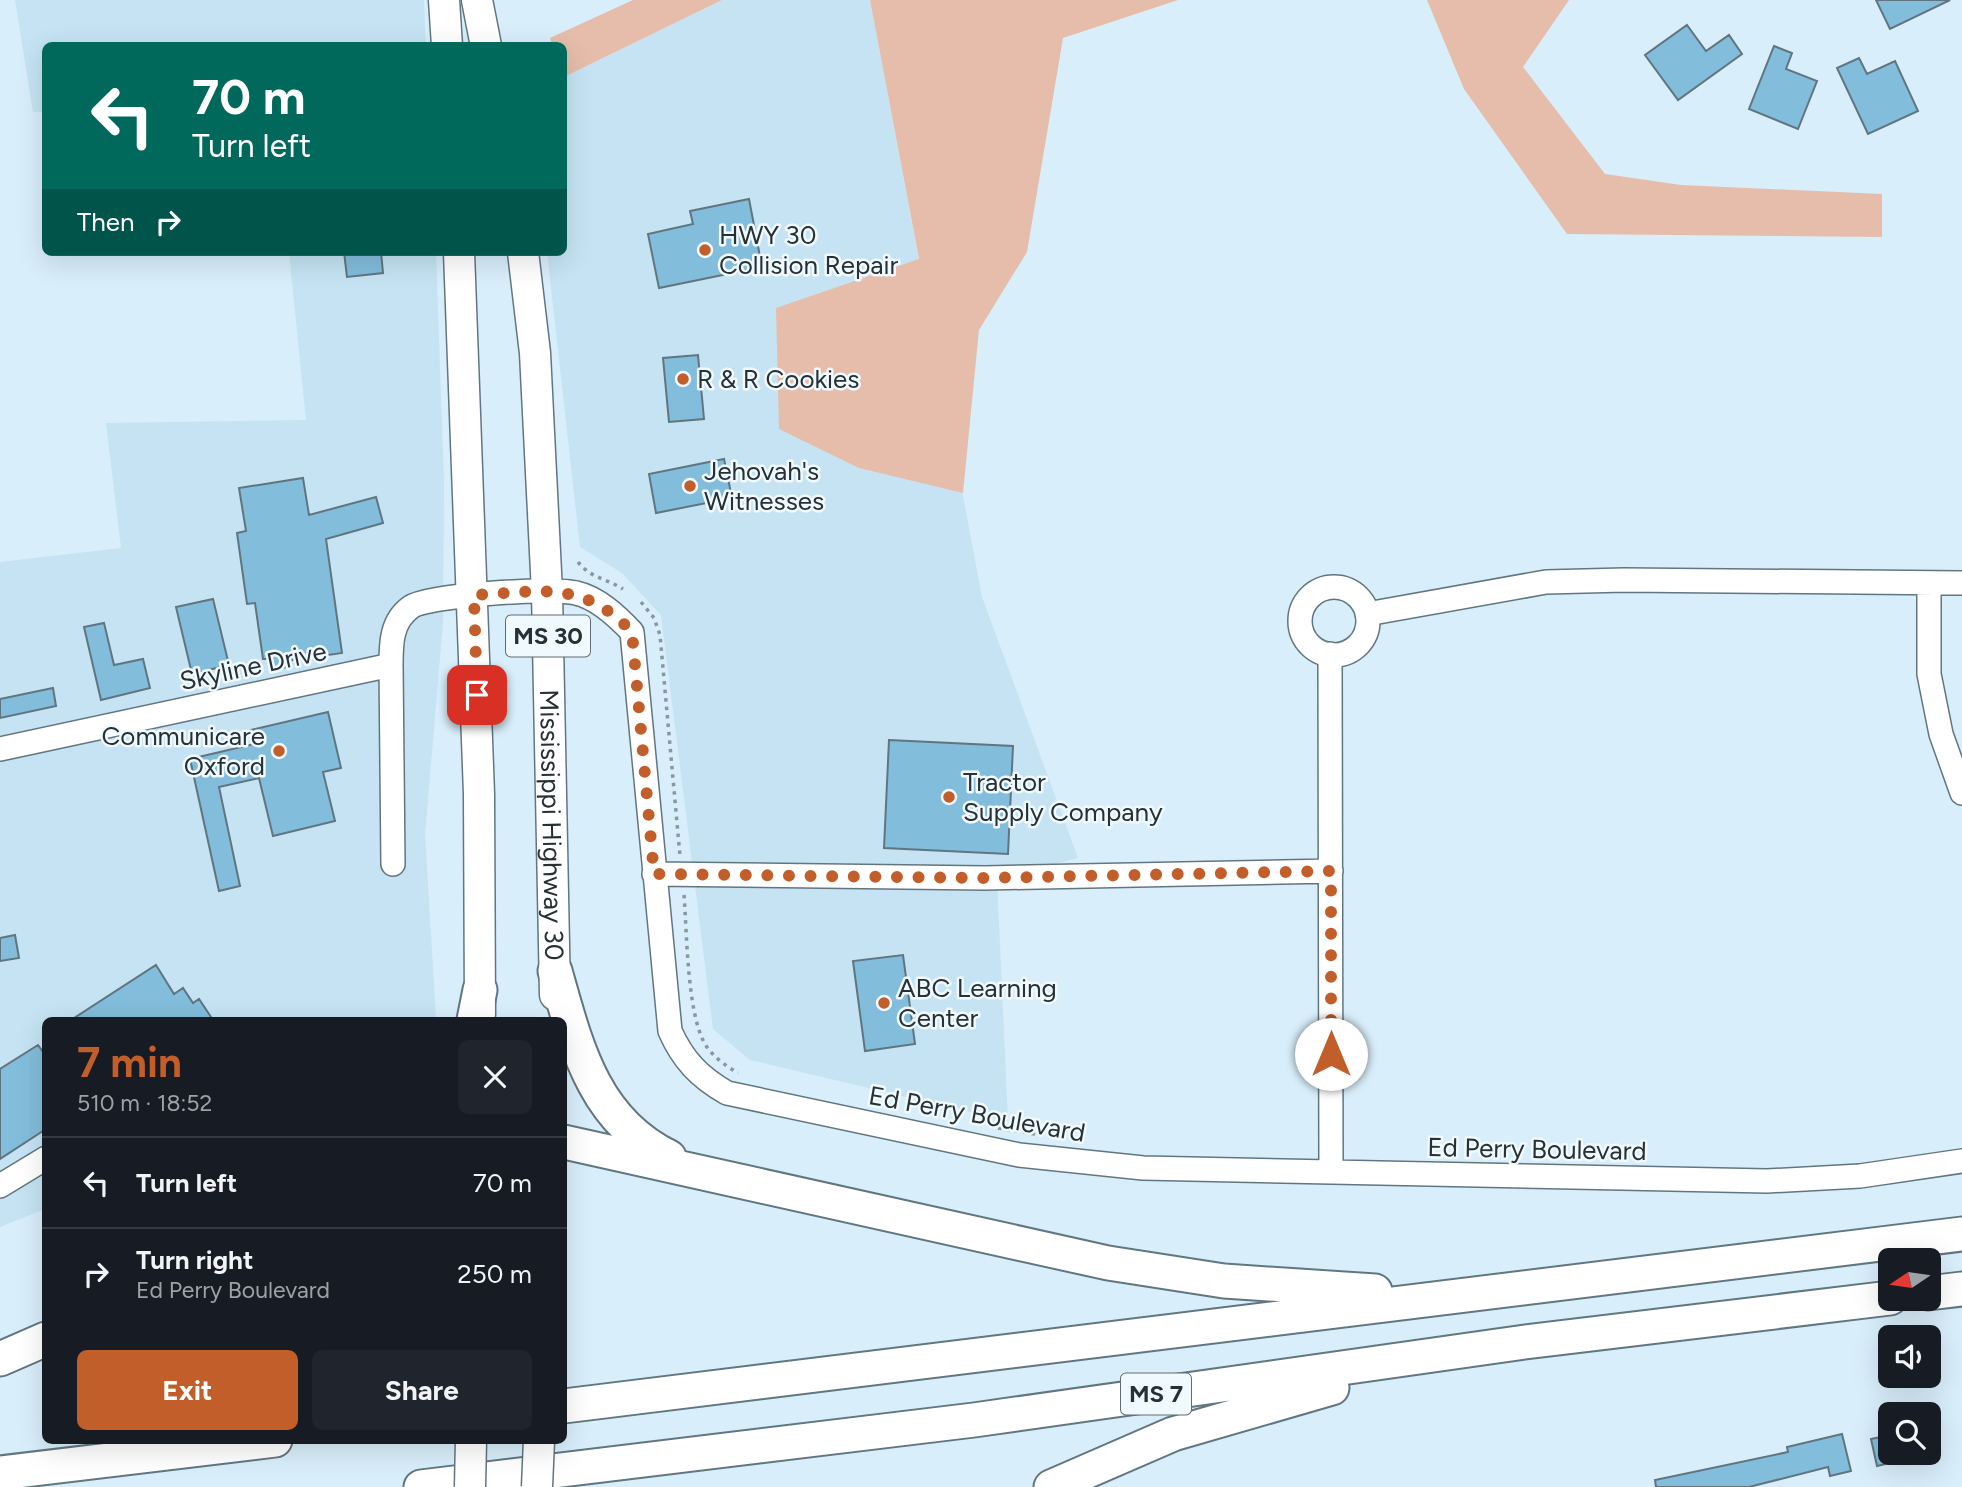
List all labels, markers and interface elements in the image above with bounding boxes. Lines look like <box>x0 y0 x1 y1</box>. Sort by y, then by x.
text: 70 m <box>192 67 305 126</box>
icon: left <box>77 70 168 161</box>
text: Turn left <box>192 127 311 165</box>
icon: right <box>149 203 187 241</box>
text: Then <box>77 206 135 238</box>
place label: HWY 30 Collision Repair <box>719 219 899 281</box>
marker: HWY 30 Collision Repair <box>697 242 713 258</box>
place label: R & R Cookies <box>697 363 859 395</box>
marker: R & R Cookies <box>675 371 691 387</box>
place label: Jehovah's Witnesses <box>704 455 824 517</box>
marker: Jehovah's Witnesses <box>682 478 698 494</box>
road number: MS 30 <box>506 616 590 656</box>
street label: Skyline Drive <box>177 635 329 697</box>
pin <box>447 665 507 725</box>
icon: arrive <box>458 676 496 714</box>
street label: Mississippi Highway 30 <box>533 689 570 961</box>
place label: Communicare Oxford <box>102 720 265 782</box>
marker: Communicare Oxford <box>271 743 287 759</box>
place label: Tractor Supply Company <box>963 766 1163 828</box>
marker: Tractor Supply Company <box>941 789 957 805</box>
place label: ABC Learning Center <box>898 972 1057 1034</box>
marker: ABC Learning Center <box>876 995 892 1011</box>
position arrow <box>1294 1017 1368 1091</box>
text: 7 min <box>77 1037 182 1088</box>
button: close <box>458 1040 532 1114</box>
street label: Ed Perry Boulevard <box>866 1079 1088 1149</box>
text: 510 m · 18:52 <box>77 1089 212 1117</box>
street label: Ed Perry Boulevard <box>1427 1131 1647 1167</box>
icon: left <box>77 1164 115 1202</box>
text: Turn left <box>136 1167 237 1199</box>
text: 70 m <box>473 1167 532 1199</box>
text: Turn right <box>136 1244 253 1276</box>
north arrow <box>1878 1248 1941 1311</box>
map controls <box>1878 1248 1941 1465</box>
icon: right <box>77 1255 115 1293</box>
text: 250 m <box>457 1258 532 1290</box>
text: Ed Perry Boulevard <box>136 1276 330 1304</box>
button: sound <box>1878 1325 1941 1388</box>
button: Exit <box>77 1350 298 1430</box>
button: Share <box>312 1350 532 1430</box>
road number: MS 7 <box>1121 1374 1191 1414</box>
button: search <box>1878 1402 1941 1465</box>

